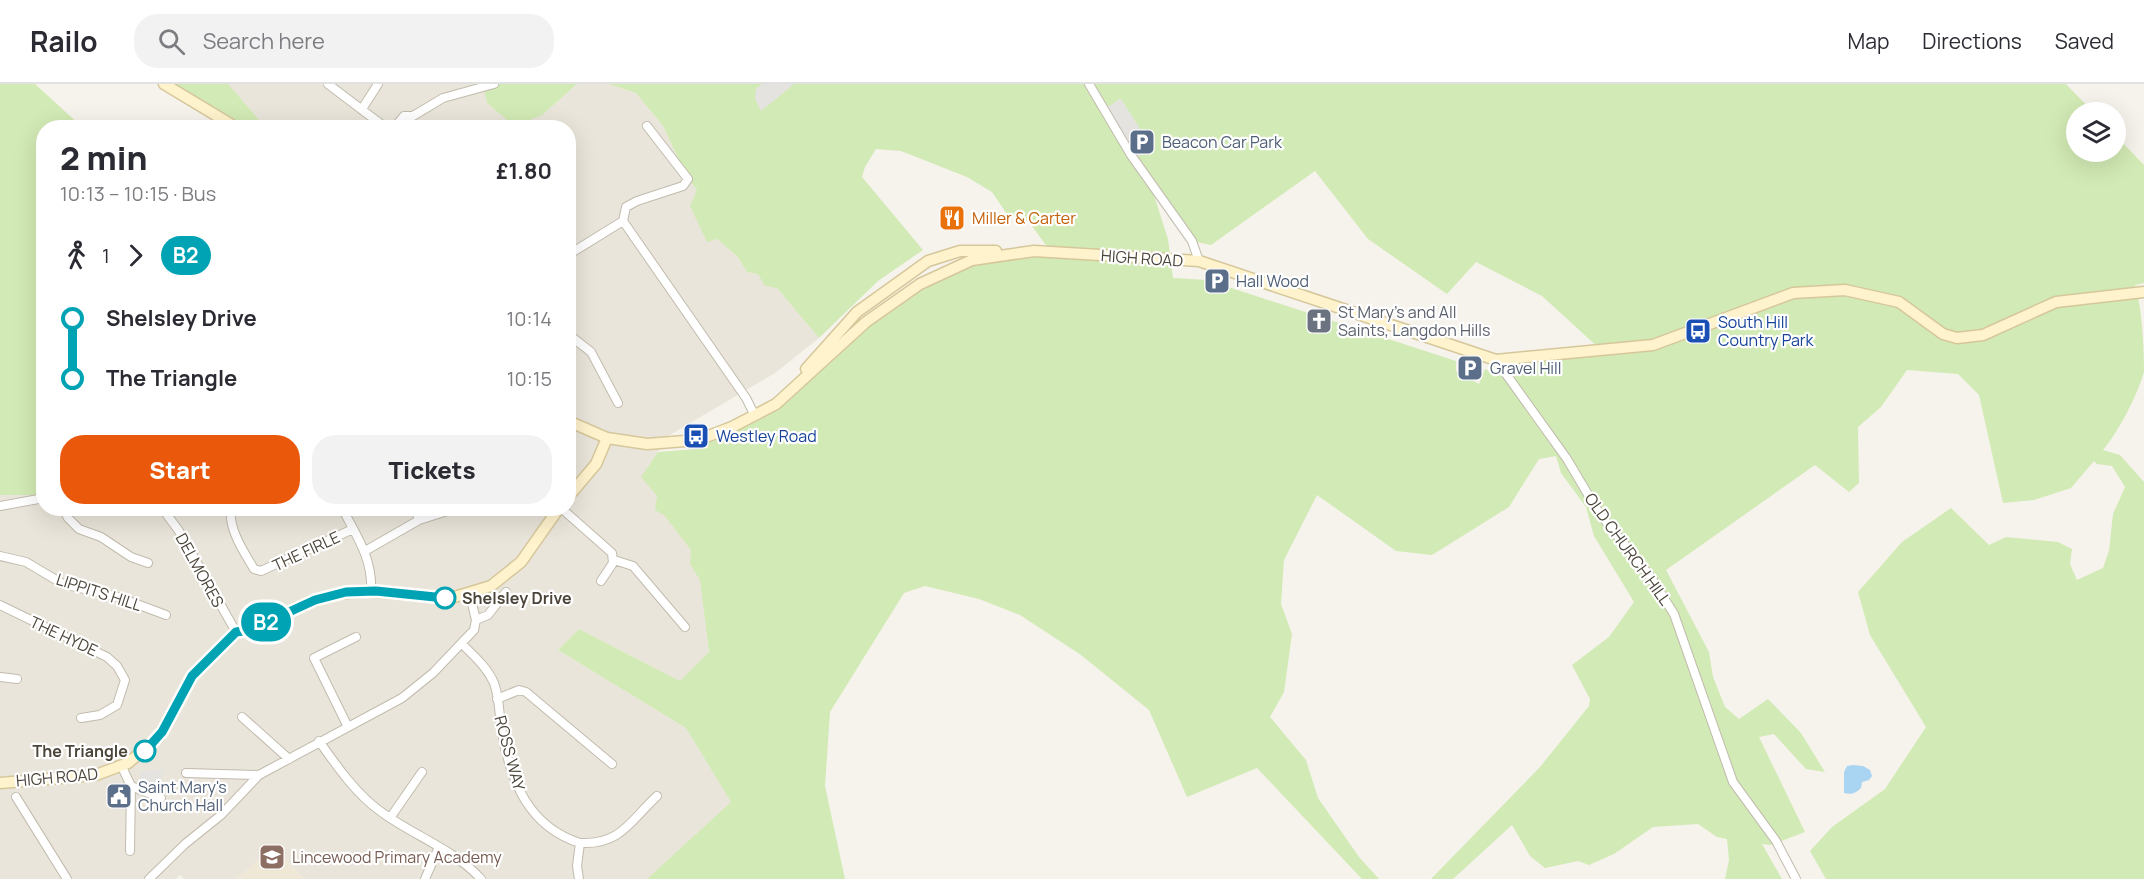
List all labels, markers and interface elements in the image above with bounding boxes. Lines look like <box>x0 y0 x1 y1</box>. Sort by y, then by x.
search box <box>134 14 554 68</box>
text: Railo <box>30 22 98 60</box>
icon: search <box>155 25 188 58</box>
text: Search here <box>203 26 325 56</box>
text: Map <box>1848 27 1889 55</box>
text: Directions <box>1922 27 2022 55</box>
text: Saved <box>2055 27 2114 55</box>
map controls <box>2066 102 2126 162</box>
button: layers <box>2066 102 2126 162</box>
parking icon: Beacon Car Park <box>1127 127 1157 157</box>
place label: Beacon Car Park <box>1162 131 1283 153</box>
text: 2 min <box>60 135 148 180</box>
text: £1.80 <box>496 156 552 186</box>
text: 10:13 – 10:15 · Bus <box>60 180 216 207</box>
restaurant icon: Miller & Carter <box>937 203 967 233</box>
place label: Miller & Carter <box>972 207 1076 229</box>
icon: walk <box>60 239 93 272</box>
icon: forward <box>119 239 152 272</box>
text: B2 <box>173 241 199 269</box>
text: 1 <box>102 242 110 269</box>
street label: HIGH ROAD <box>1100 244 1184 272</box>
parking icon: Hall Wood <box>1202 266 1232 296</box>
place label: Hall Wood <box>1236 270 1309 292</box>
place label: St Mary's and All Saints, Langdon Hills <box>1338 301 1491 341</box>
text: Shelsley Drive <box>106 303 257 333</box>
text: 10:14 <box>506 305 552 332</box>
church icon: St Mary's and All Saints, Langdon Hills <box>1304 306 1334 336</box>
place label: South Hill Country Park <box>1718 311 1815 351</box>
bus stop icon: South Hill Country Park <box>1683 316 1713 346</box>
parking icon: Gravel Hill <box>1455 353 1485 383</box>
place label: Gravel Hill <box>1490 357 1562 379</box>
text: The Triangle <box>106 363 237 393</box>
text: 10:15 <box>507 365 552 392</box>
bus stop icon: Westley Road <box>681 421 711 451</box>
place label: Westley Road <box>716 425 817 447</box>
button: Start <box>60 435 300 504</box>
button: Tickets <box>312 435 552 504</box>
street label: OLD CHURCH HILL <box>1580 488 1676 610</box>
street label: THE FIRLE <box>269 526 343 576</box>
street label: DELMORES <box>171 529 229 611</box>
street label: LIPPITS HILL <box>53 568 145 616</box>
marker: Shelsley Drive <box>434 587 456 609</box>
place label: Shelsley Drive <box>462 587 572 609</box>
line badge: B2 <box>239 602 293 642</box>
text: B2 <box>253 608 279 636</box>
street label: THE HYDE <box>26 611 102 661</box>
street label: ROSS WAY <box>489 713 531 793</box>
place label: The Triangle <box>32 740 128 762</box>
marker: The Triangle <box>134 740 156 762</box>
street label: HIGH ROAD <box>15 762 99 792</box>
place label: Saint Mary's Church Hall <box>138 776 227 816</box>
public building icon: Saint Mary's Church Hall <box>104 781 134 811</box>
school or university icon: Lincewood Primary Academy <box>257 842 287 872</box>
place label: Lincewood Primary Academy <box>292 846 502 868</box>

